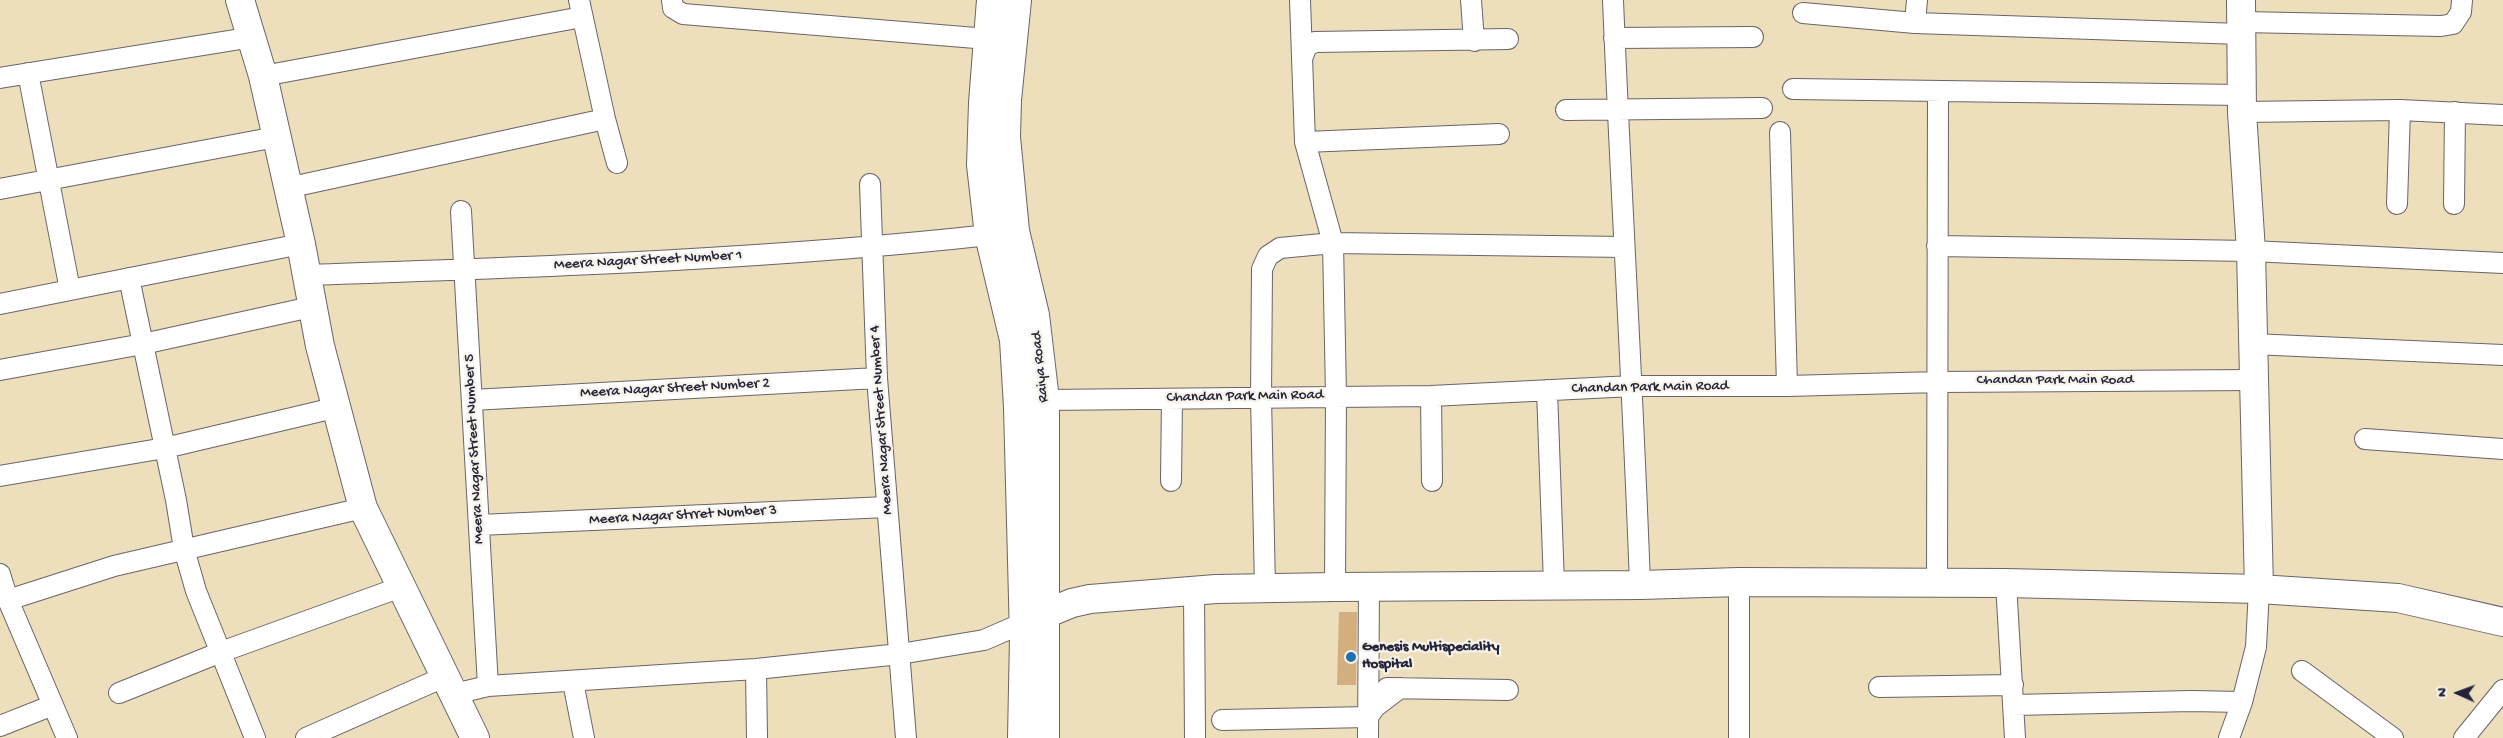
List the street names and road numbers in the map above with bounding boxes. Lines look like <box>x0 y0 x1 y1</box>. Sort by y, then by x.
street label: Meera Nagar Street Number 1 <box>553 247 743 275</box>
street label: Meera Nagar Street Number 4 <box>866 325 898 515</box>
street label: Raiya Road <box>1028 331 1054 403</box>
street label: Meera Nagar Street Number 5 <box>461 353 489 545</box>
street label: Chandan Park Main Road <box>1976 372 2134 390</box>
street label: Meera Nagar Street Number 2 <box>580 375 770 403</box>
street label: Chandan Park Main Road <box>1571 378 1729 398</box>
street label: Chandan Park Main Road <box>1166 387 1324 407</box>
street label: Meera Nagar Strret Number 3 <box>589 502 777 530</box>

